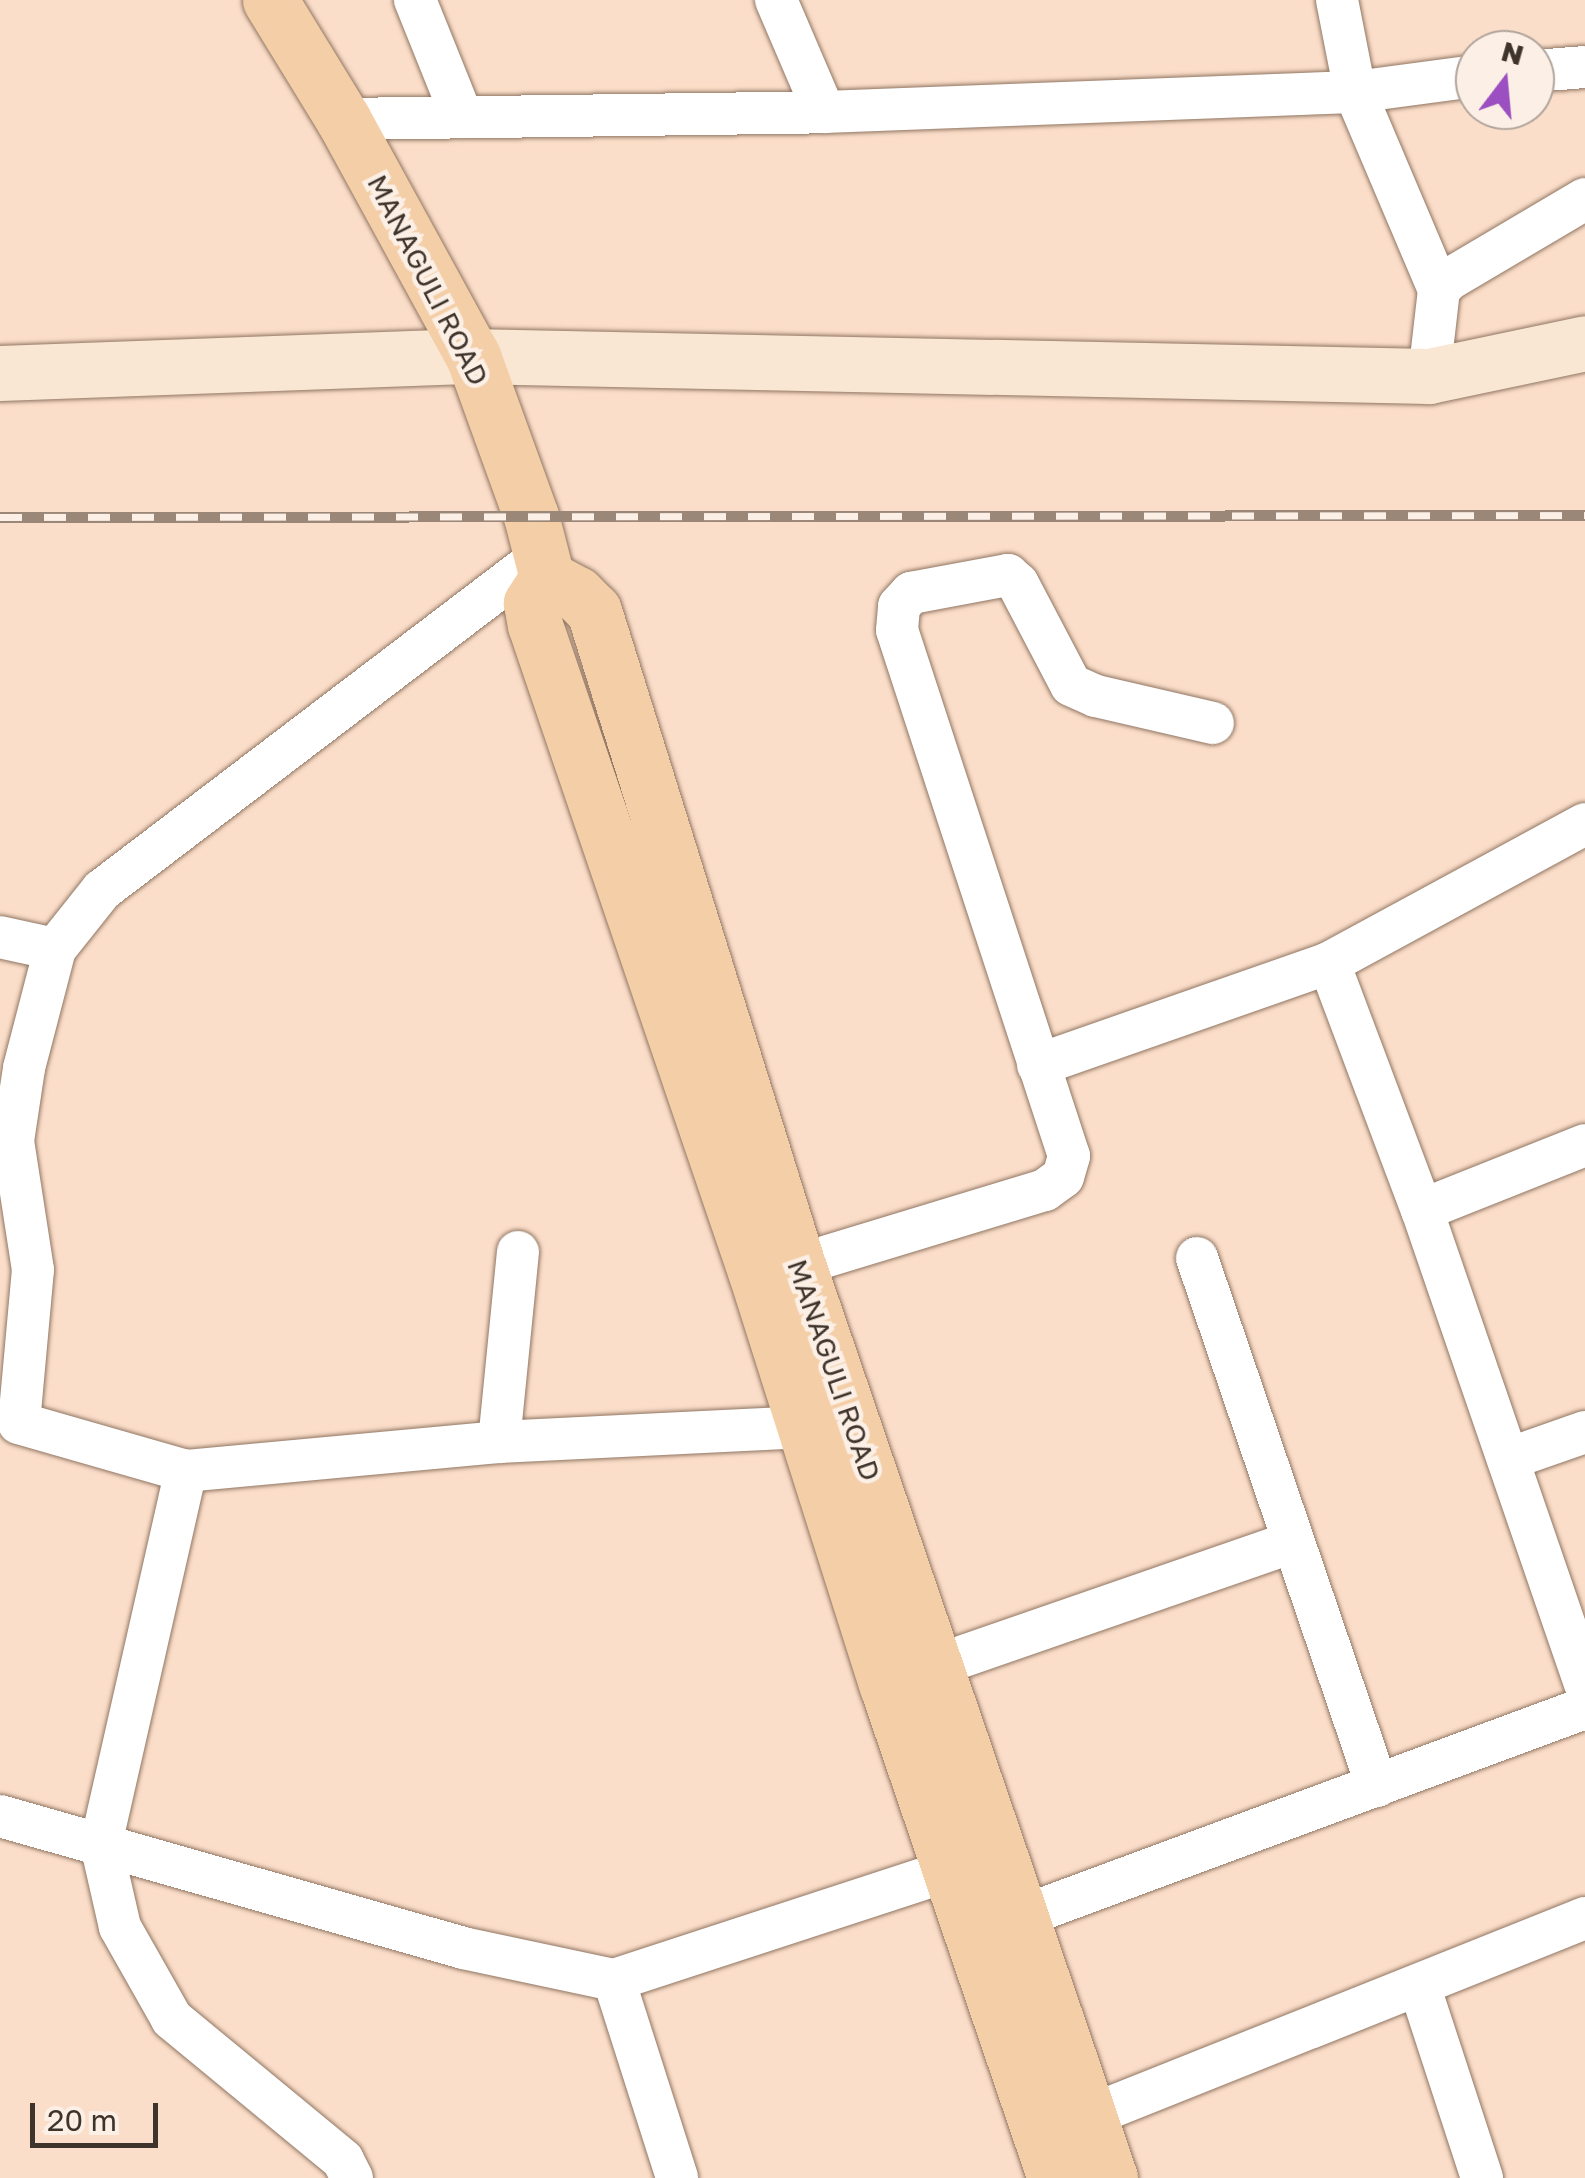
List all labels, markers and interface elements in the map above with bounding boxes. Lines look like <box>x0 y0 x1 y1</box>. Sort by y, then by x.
north arrow <box>1455 30 1555 130</box>
text: N <box>1498 34 1528 71</box>
street label: MANAGULI ROAD <box>360 169 496 391</box>
street label: MANAGULI ROAD <box>780 1255 888 1485</box>
scale bar <box>35 2083 162 2145</box>
text: 20 m <box>47 2102 117 2138</box>

